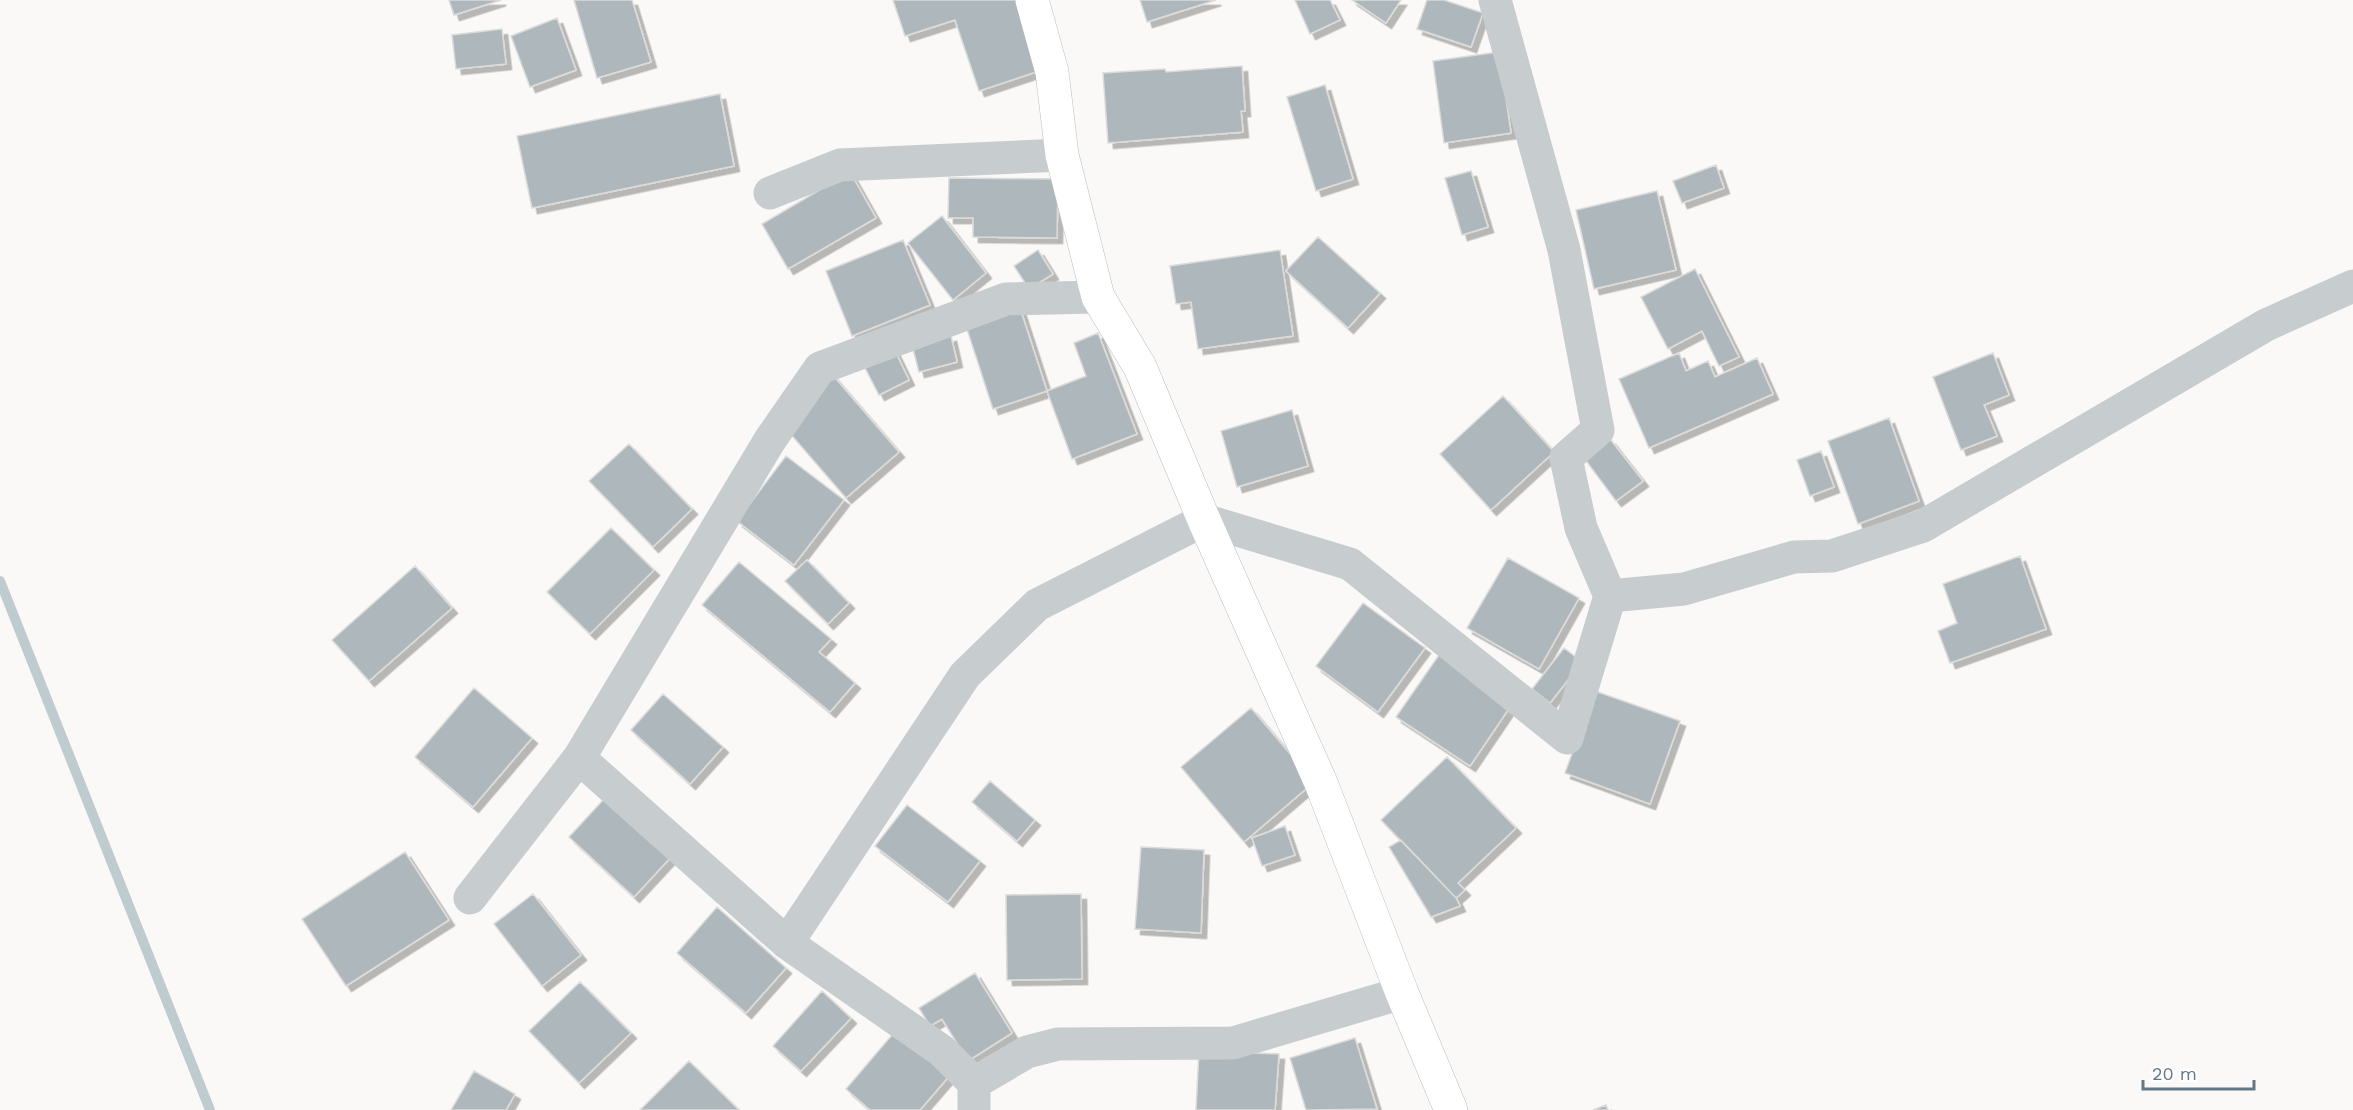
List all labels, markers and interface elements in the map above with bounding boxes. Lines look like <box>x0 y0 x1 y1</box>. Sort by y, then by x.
scale bar <box>2143 1053 2254 1091</box>
text: 20 m <box>2152 1063 2197 1084</box>

